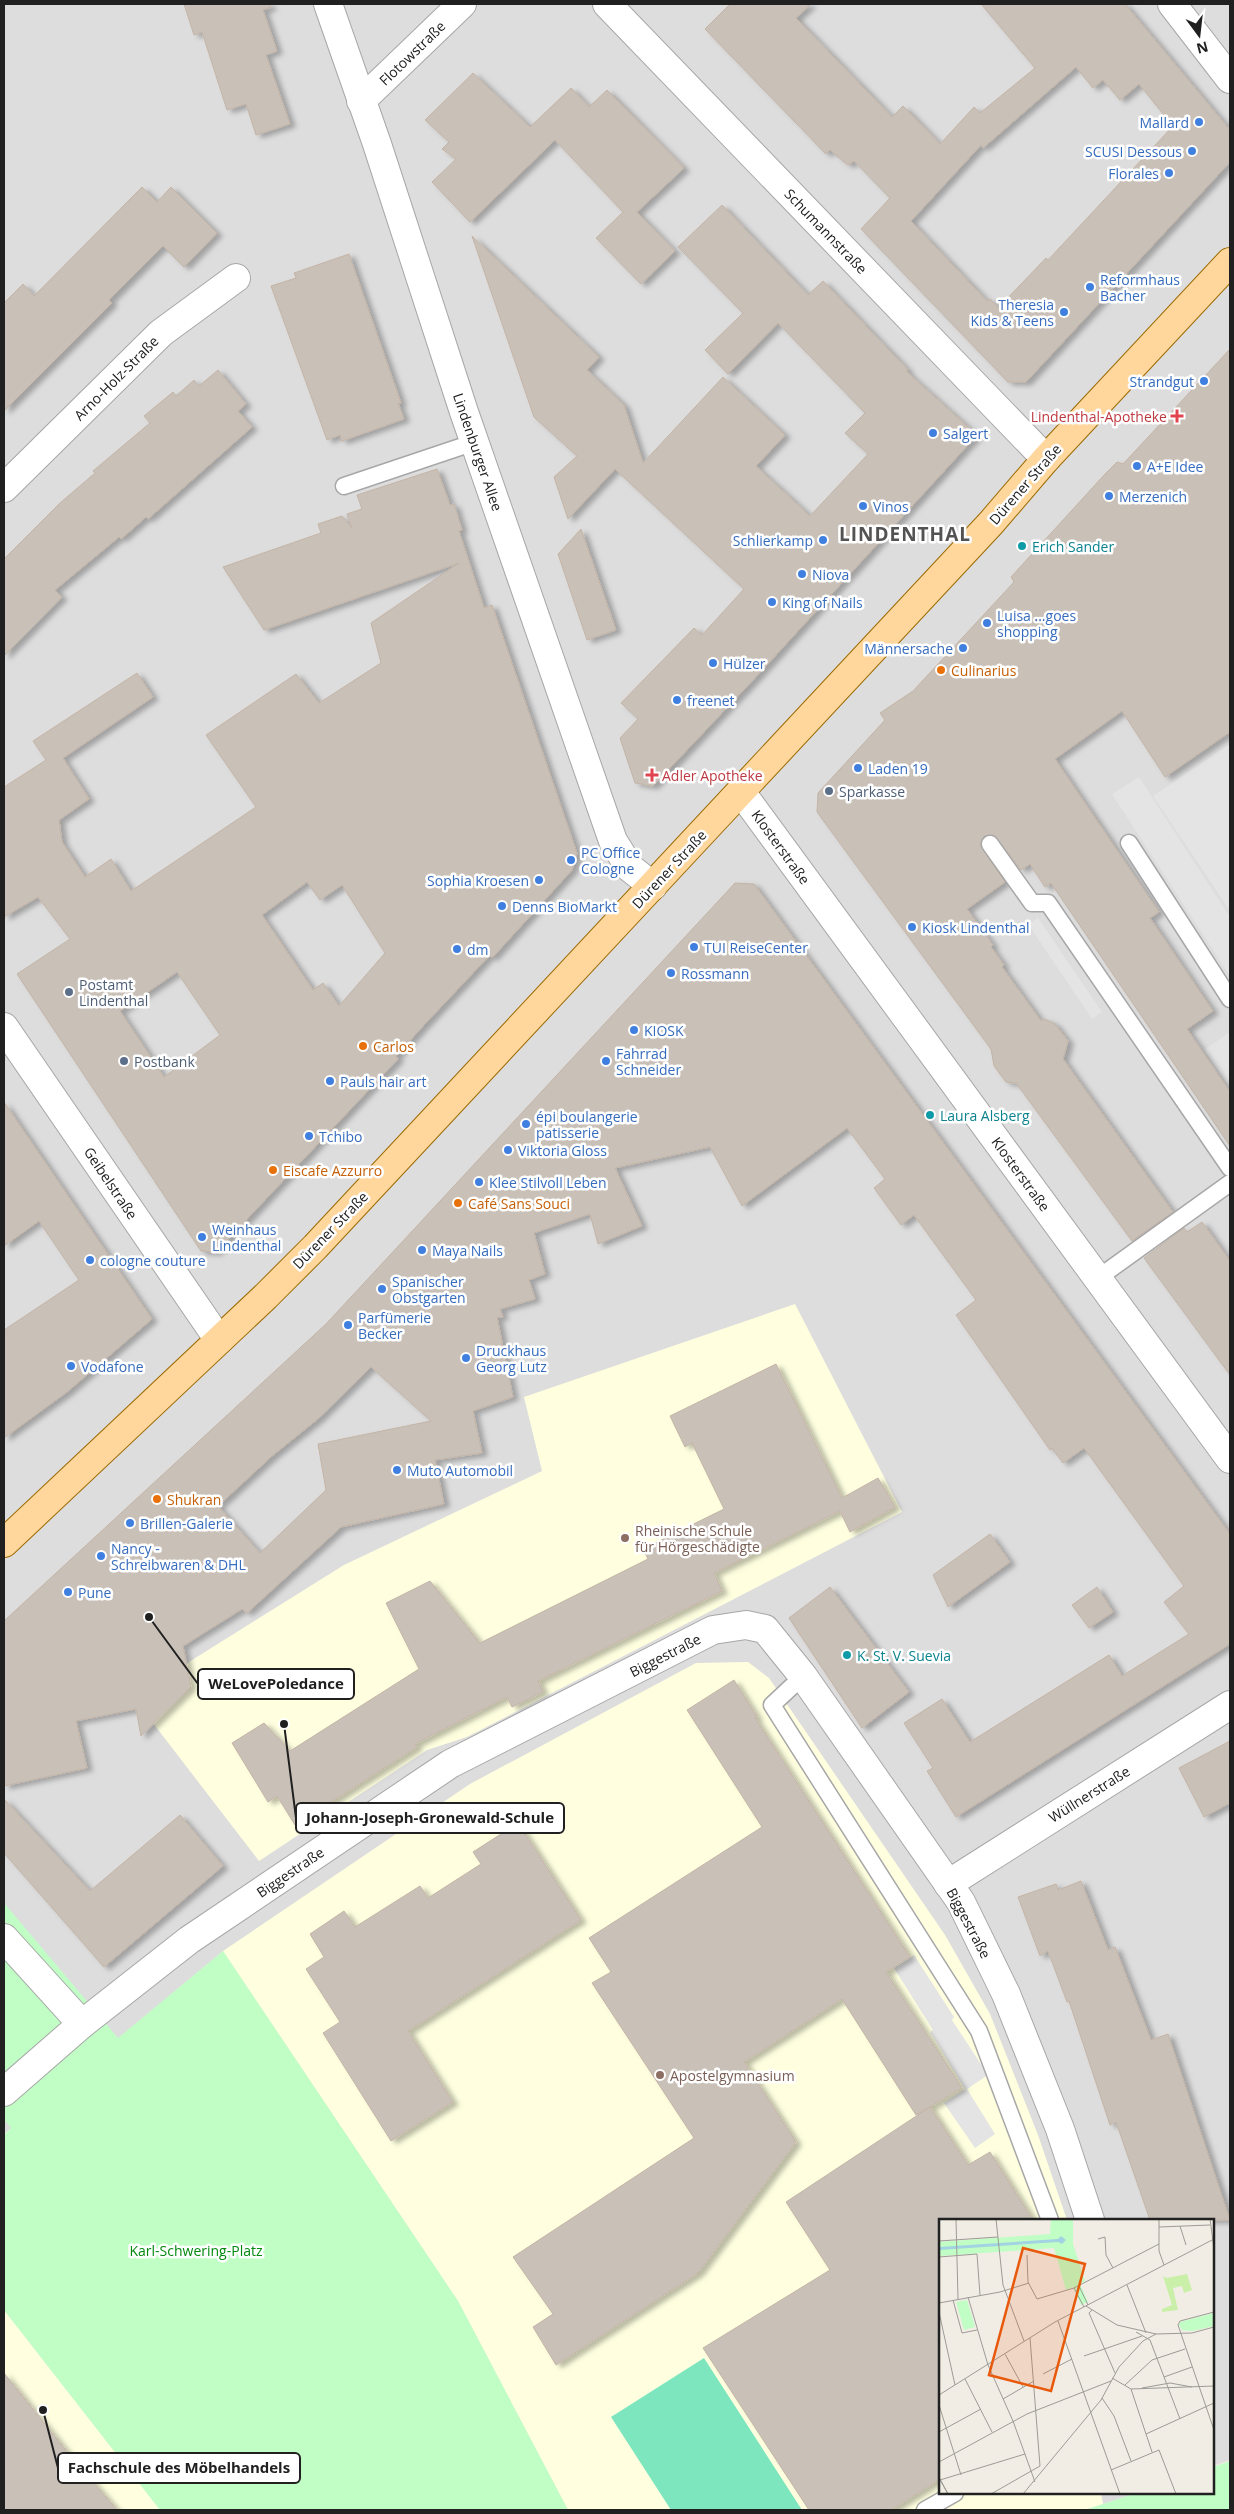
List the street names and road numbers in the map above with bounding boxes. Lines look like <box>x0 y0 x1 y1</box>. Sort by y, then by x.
street label: Flotowstraße <box>375 16 449 89</box>
street label: Schumannstraße <box>781 184 872 278</box>
street label: Arno-Holz-Straße <box>70 332 162 424</box>
street label: Lindenburger Allee <box>449 390 507 514</box>
street label: Dürener Straße <box>985 440 1065 528</box>
street label: Klosterstraße <box>748 806 814 888</box>
street label: Dürener Straße <box>628 826 710 912</box>
street label: Klosterstraße <box>988 1133 1054 1215</box>
street label: Geibelstraße <box>80 1143 142 1223</box>
street label: Dürener Straße <box>288 1187 372 1273</box>
street label: Biggestraße <box>626 1629 704 1681</box>
street label: Wüllnerstraße <box>1045 1761 1133 1827</box>
street label: Biggestraße <box>253 1842 328 1902</box>
street label: Biggestraße <box>942 1884 996 1962</box>

